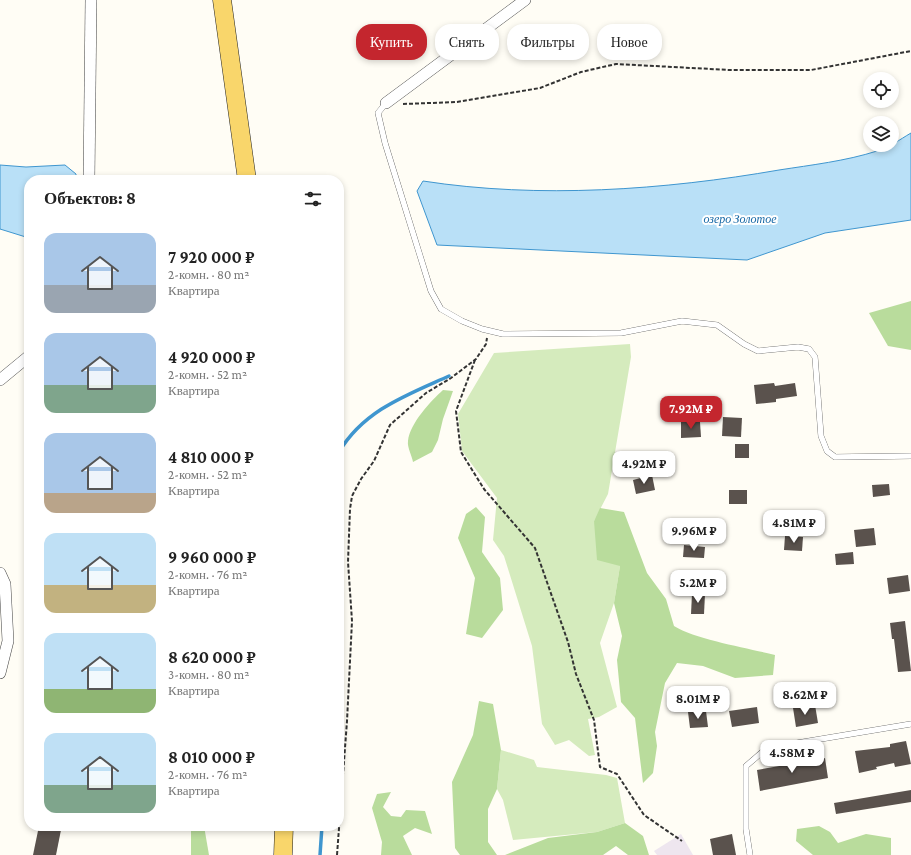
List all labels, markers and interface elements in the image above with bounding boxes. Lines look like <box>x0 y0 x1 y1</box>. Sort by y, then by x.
chip: Купить <box>356 24 427 60</box>
chip: Снять <box>435 24 499 60</box>
chip: Фильтры <box>507 24 589 60</box>
chip: Новое <box>597 24 662 60</box>
map controls <box>863 72 899 152</box>
button: locate <box>863 72 899 108</box>
button: layers <box>863 116 899 152</box>
icon: filters <box>302 188 324 210</box>
text: Объектов: 8 <box>44 189 136 208</box>
water label: озеро Золотое <box>703 212 777 226</box>
text: 7 920 000 ₽ <box>168 248 255 267</box>
icon: home <box>76 249 124 297</box>
text: 2-комн. · 80 m² <box>168 267 249 282</box>
text: Квартира <box>168 283 220 298</box>
text: 4 920 000 ₽ <box>168 348 256 367</box>
icon: home <box>76 349 124 397</box>
text: 2-комн. · 52 m² <box>168 367 247 382</box>
text: Квартира <box>168 383 220 398</box>
pin: 7.92M ₽ <box>654 396 728 430</box>
text: 7.92M ₽ <box>669 401 713 416</box>
text: 4 810 000 ₽ <box>168 448 254 467</box>
icon: home <box>76 449 124 497</box>
pin: 4.92M ₽ <box>607 451 681 485</box>
text: 4.92M ₽ <box>621 456 667 471</box>
text: 2-комн. · 52 m² <box>168 467 247 482</box>
text: Квартира <box>168 483 220 498</box>
pin: 4.81M ₽ <box>757 510 831 544</box>
text: 4.81M ₽ <box>772 515 816 530</box>
pin: 9.96M ₽ <box>657 518 731 552</box>
text: 9.96M ₽ <box>671 523 717 538</box>
text: 9 960 000 ₽ <box>168 548 256 567</box>
icon: home <box>76 549 124 597</box>
text: 2-комн. · 76 m² <box>168 567 247 582</box>
pin: 5.2M ₽ <box>665 570 731 604</box>
text: 5.2M ₽ <box>679 575 717 590</box>
text: Квартира <box>168 583 220 598</box>
text: 8 620 000 ₽ <box>168 648 256 667</box>
icon: home <box>76 649 124 697</box>
text: 3-комн. · 80 m² <box>168 667 249 682</box>
pin: 8.62M ₽ <box>768 682 842 716</box>
text: Квартира <box>168 683 220 698</box>
pin: 8.01M ₽ <box>661 686 735 720</box>
text: 8.62M ₽ <box>782 687 828 702</box>
text: 8.01M ₽ <box>676 691 720 706</box>
pin: 4.58M ₽ <box>755 740 829 774</box>
text: 4.58M ₽ <box>769 745 815 760</box>
text: 8 010 000 ₽ <box>168 748 255 767</box>
icon: home <box>76 749 124 797</box>
text: 2-комн. · 76 m² <box>168 767 247 782</box>
text: Квартира <box>168 783 220 798</box>

